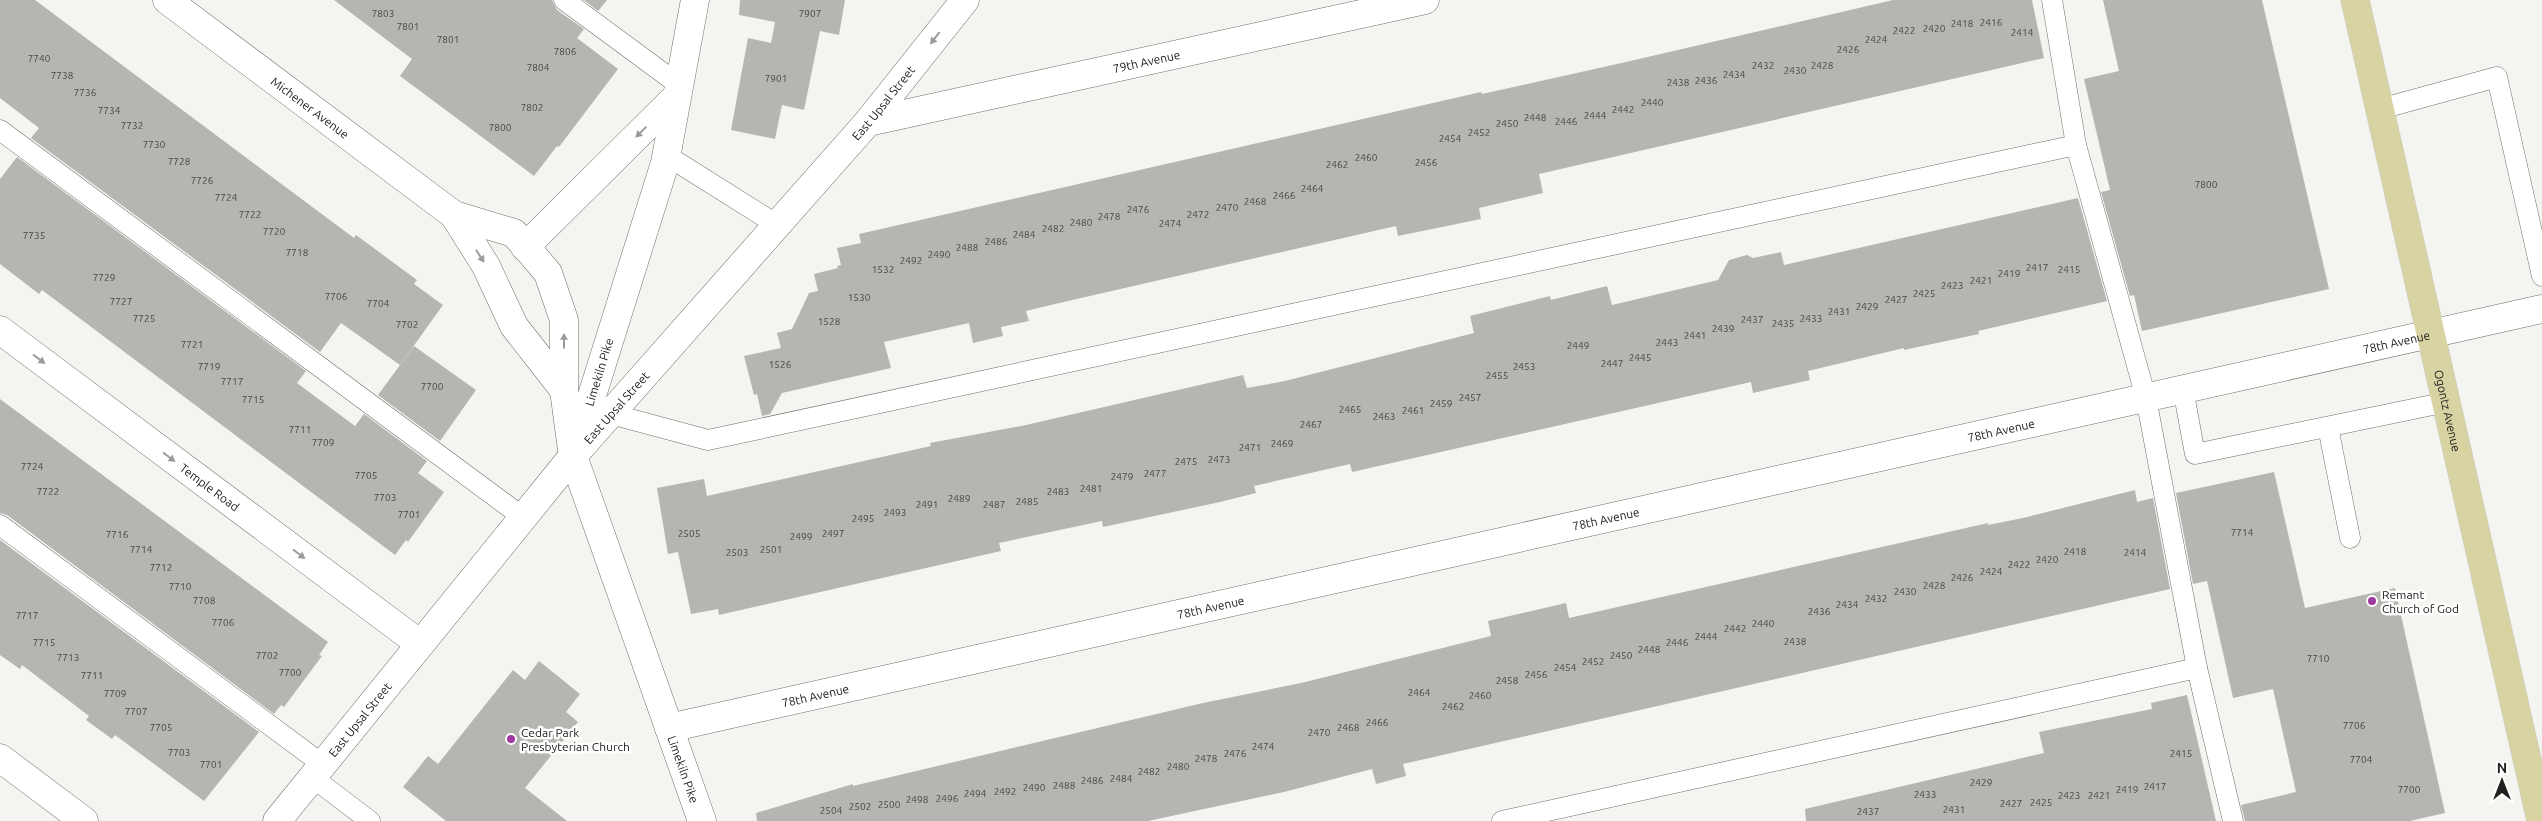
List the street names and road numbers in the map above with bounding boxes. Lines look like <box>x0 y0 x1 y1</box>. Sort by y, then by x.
street label: 79th Avenue <box>1112 47 1181 75</box>
street label: East Upsal Street <box>849 63 917 142</box>
street label: Michener Avenue <box>269 74 352 141</box>
street label: 78th Avenue <box>2362 328 2431 355</box>
street label: Limekiln Pike <box>583 336 615 408</box>
street label: East Upsal Street <box>581 368 651 446</box>
street label: Ogontz Avenue <box>2432 368 2464 453</box>
street label: 78th Avenue <box>1966 416 2036 444</box>
street label: Temple Road <box>178 461 242 513</box>
street label: 78th Avenue <box>1571 505 1641 532</box>
street label: 78th Avenue <box>1176 593 1245 621</box>
street label: East Upsal Street <box>326 679 394 759</box>
street label: 78th Avenue <box>781 681 850 709</box>
street label: Limekiln Pike <box>666 734 702 805</box>

